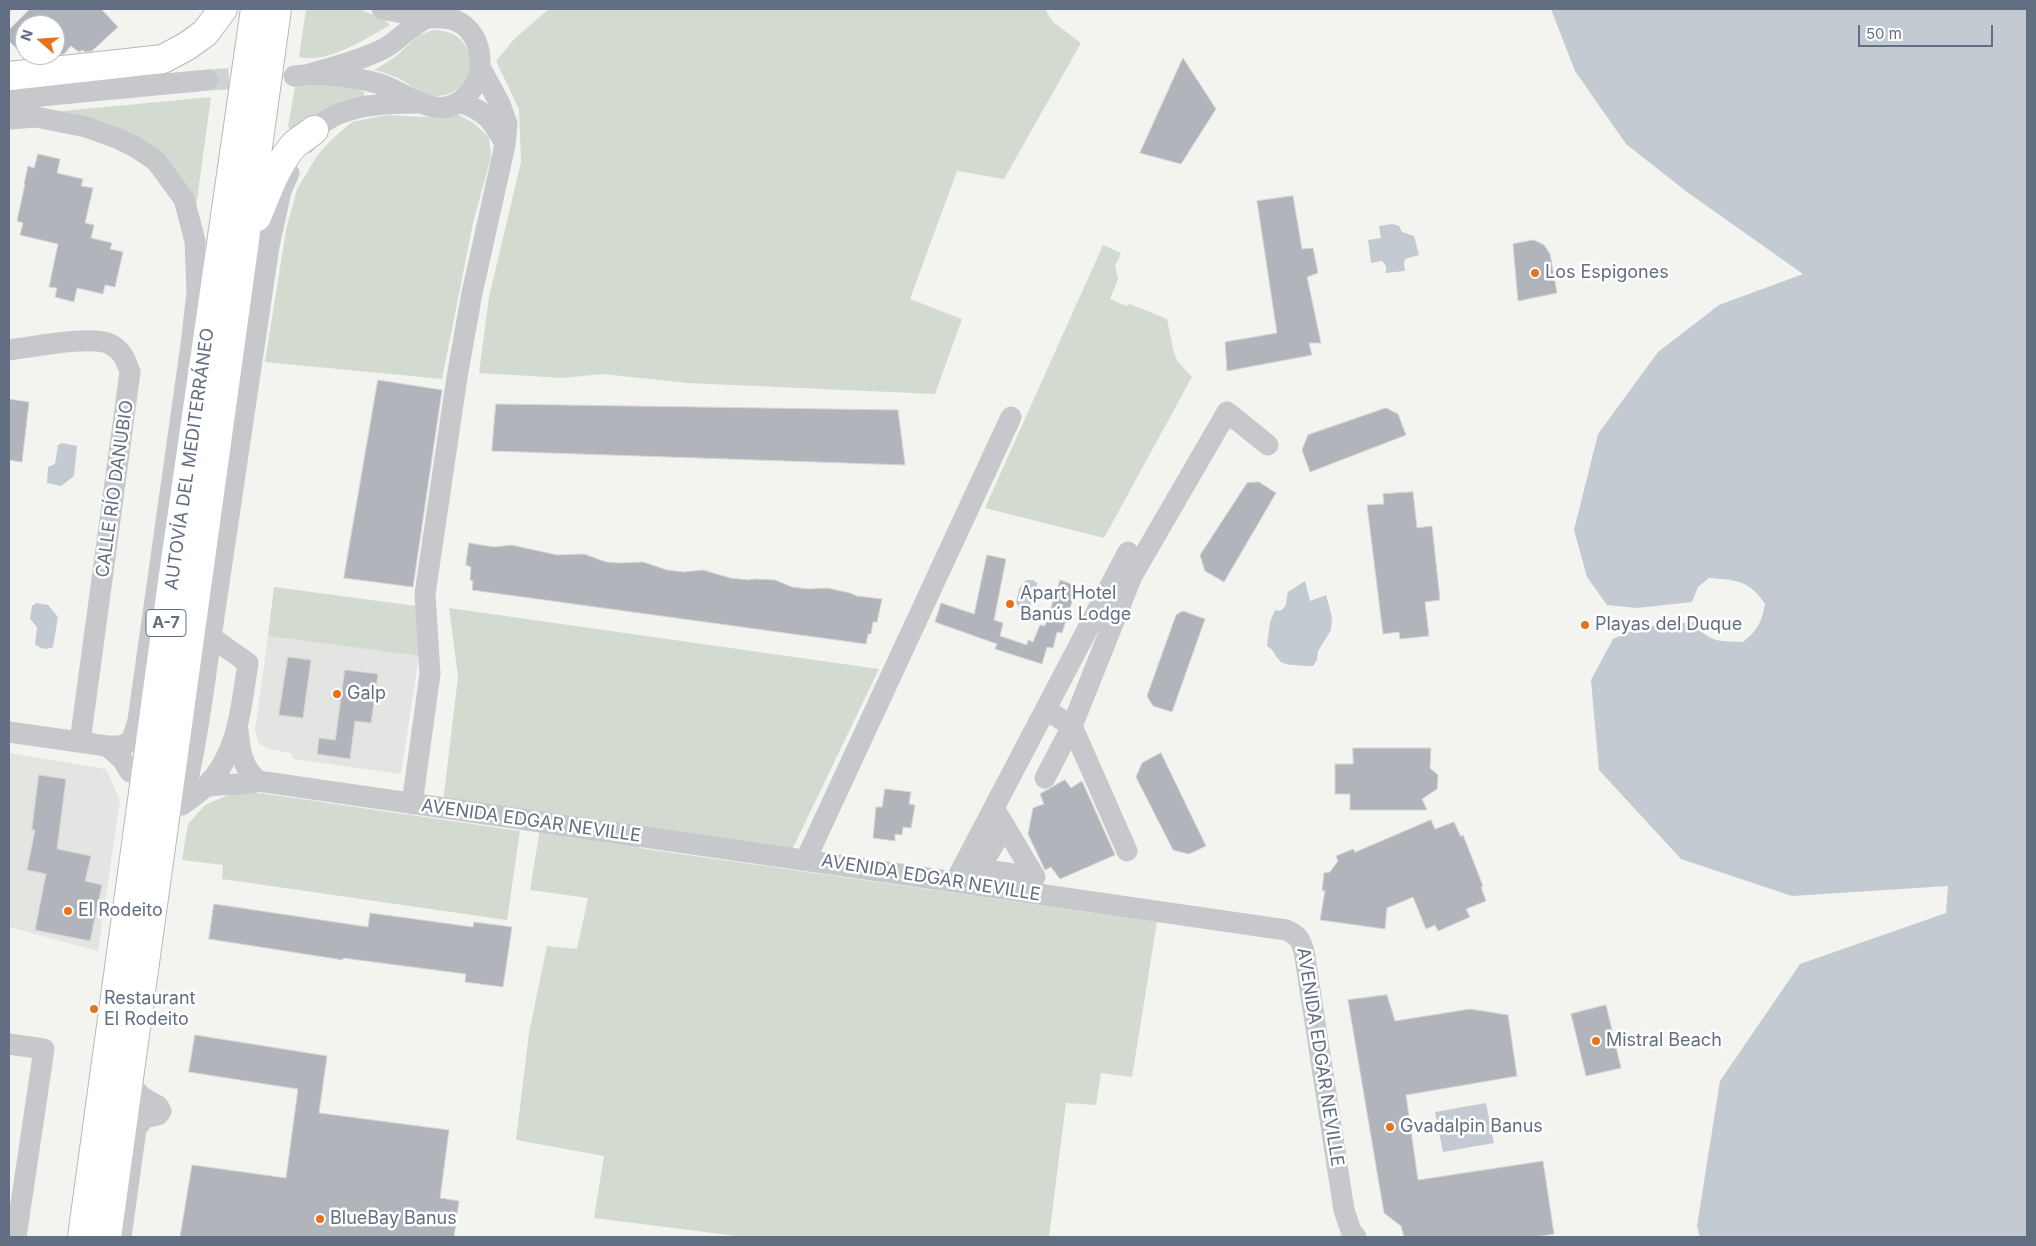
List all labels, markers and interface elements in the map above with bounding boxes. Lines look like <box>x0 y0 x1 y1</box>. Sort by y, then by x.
north arrow <box>15 15 65 65</box>
scale bar <box>1861 15 1996 47</box>
text: 50 m <box>1866 24 1902 43</box>
text: N <box>17 27 36 43</box>
place label: Los Espigones <box>1545 262 1669 284</box>
marker: Los Espigones <box>1529 267 1541 279</box>
street label: AUTOVÍA DEL MEDITERRÁNEO <box>161 327 219 591</box>
street label: CALLE RÍO DANUBIO <box>92 399 138 579</box>
place label: Apart Hotel Banús Lodge <box>1020 583 1131 626</box>
marker: Apart Hotel Banús Lodge <box>1004 598 1016 610</box>
road number: A-7 <box>146 610 186 636</box>
place label: Playas del Duque <box>1595 614 1742 636</box>
marker: Playas del Duque <box>1579 619 1591 631</box>
place label: Galp <box>347 683 386 705</box>
marker: Galp <box>331 688 343 700</box>
street label: AVENIDA EDGAR NEVILLE <box>420 795 642 847</box>
street label: AVENIDA EDGAR NEVILLE <box>820 850 1042 906</box>
place label: El Rodeito <box>78 900 163 922</box>
marker: El Rodeito <box>62 905 74 917</box>
street label: AVENIDA EDGAR NEVILLE <box>1292 946 1348 1168</box>
place label: Restaurant El Rodeito <box>104 988 195 1030</box>
marker: Restaurant El Rodeito <box>88 1003 100 1015</box>
place label: Mistral Beach <box>1606 1030 1722 1052</box>
marker: Mistral Beach <box>1590 1035 1602 1047</box>
place label: Gvadalpin Banus <box>1400 1116 1543 1138</box>
marker: Gvadalpin Banus <box>1384 1121 1396 1133</box>
place label: BlueBay Banus <box>330 1208 457 1230</box>
marker: BlueBay Banus <box>314 1213 326 1225</box>

